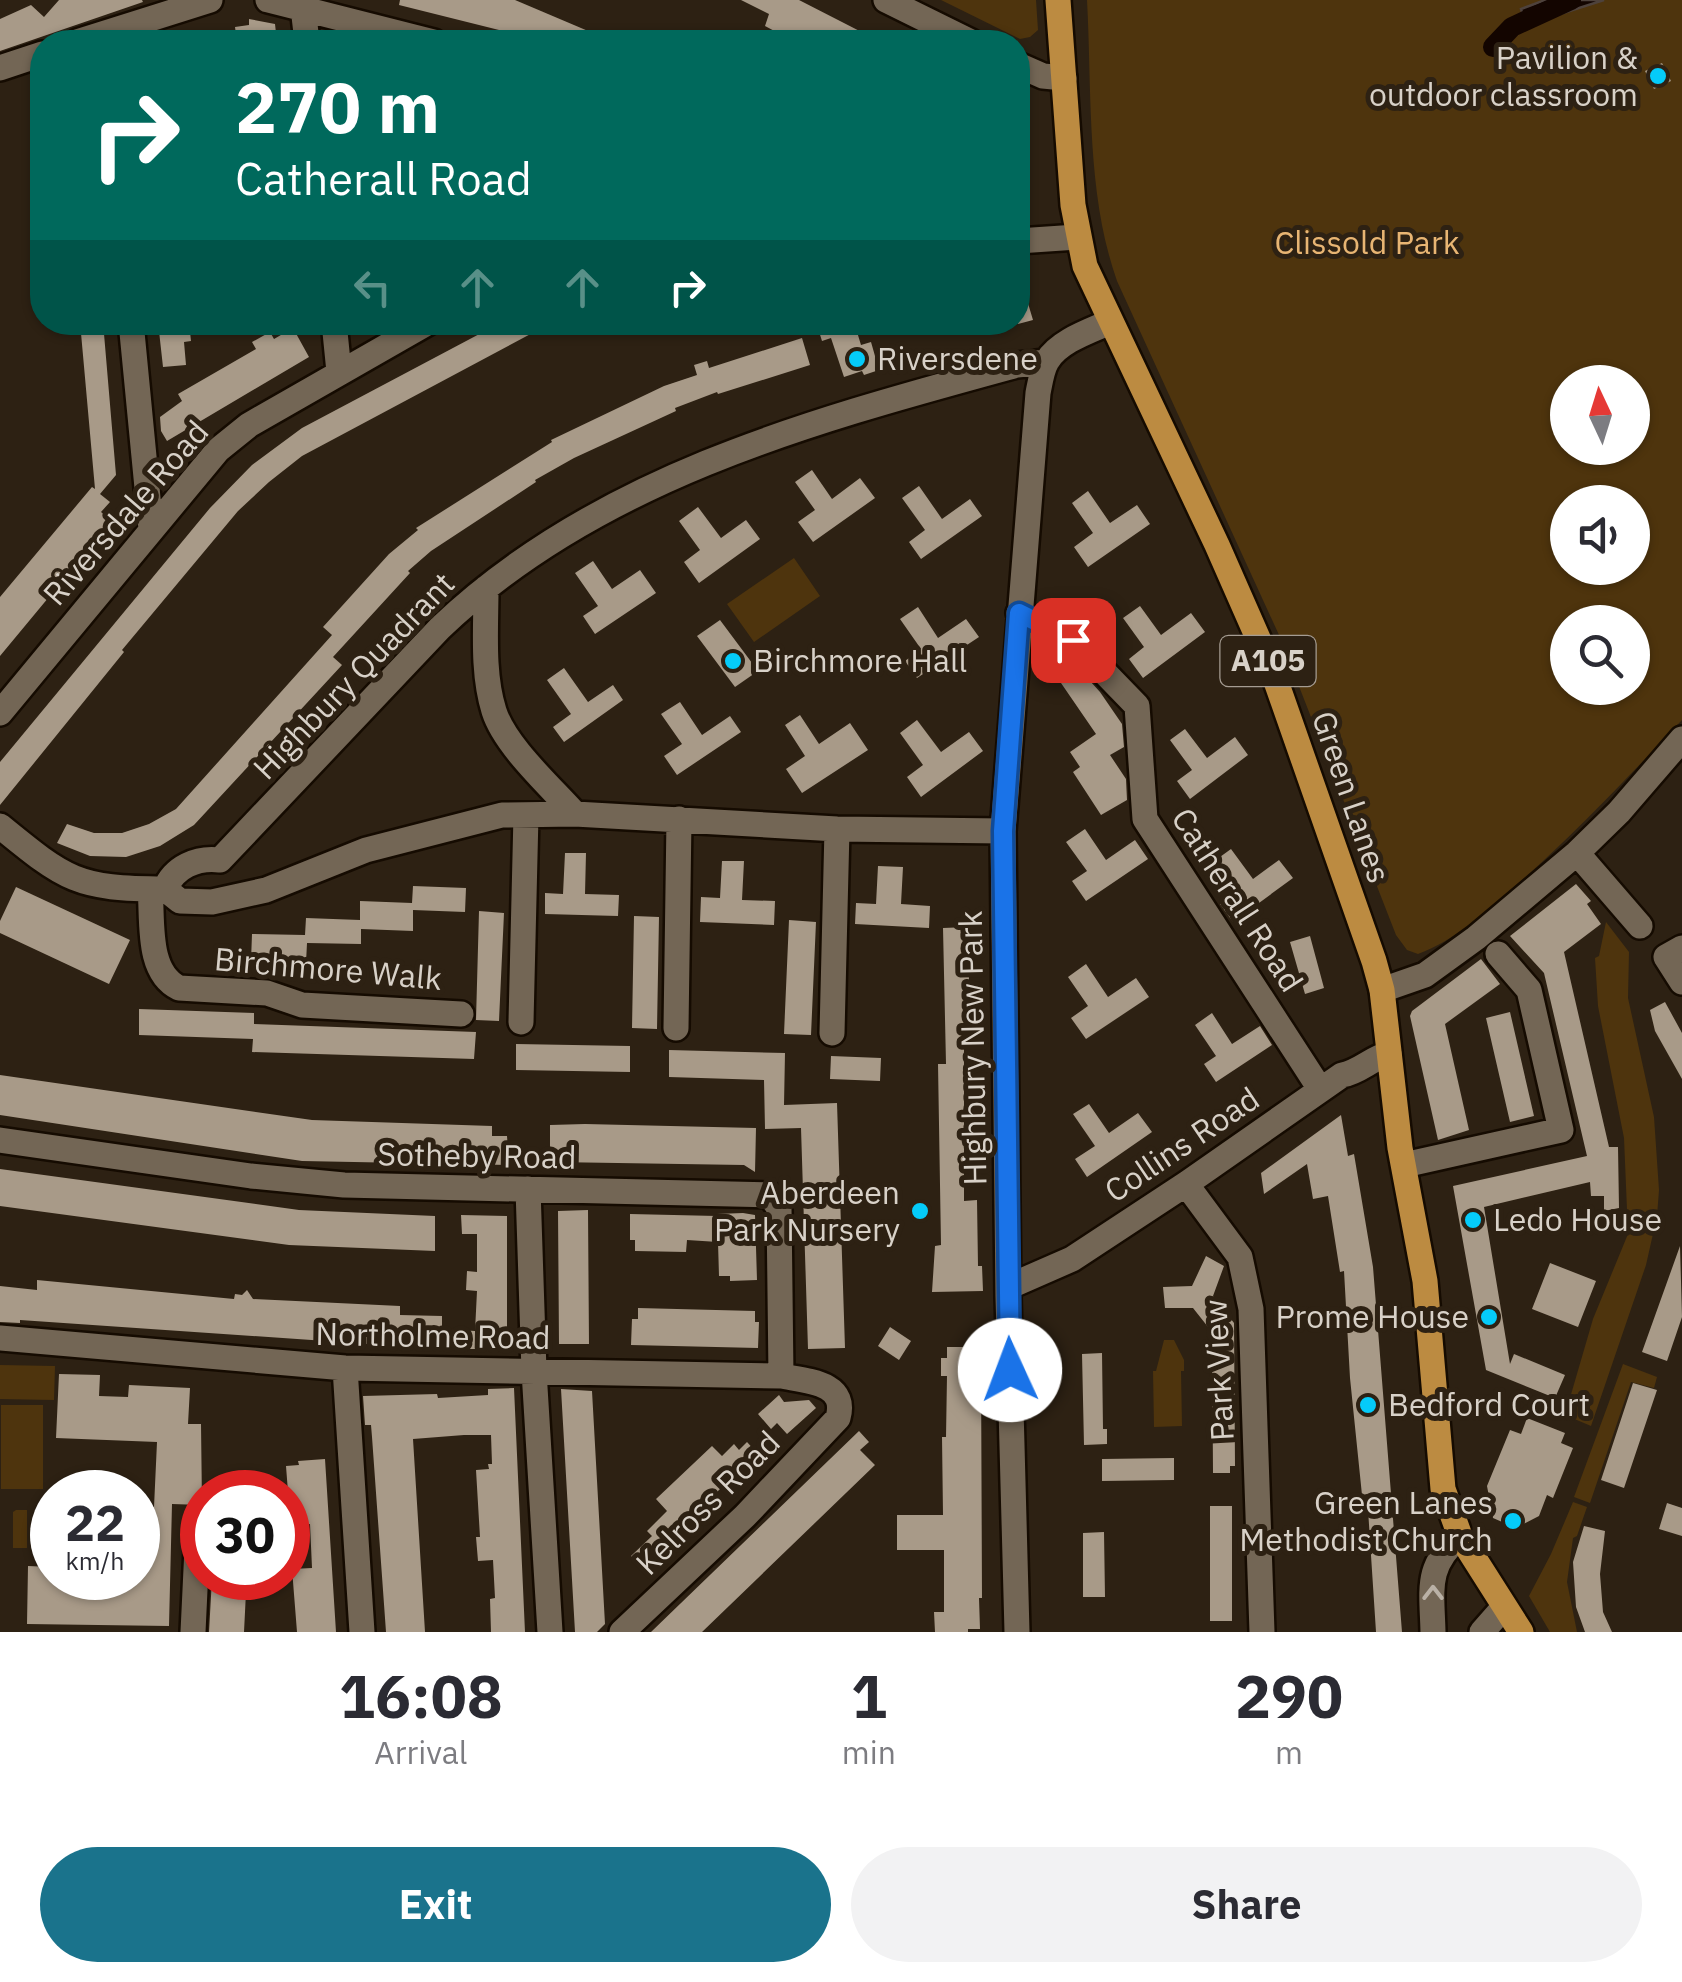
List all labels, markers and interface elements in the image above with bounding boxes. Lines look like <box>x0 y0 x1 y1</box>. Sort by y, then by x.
place label: Pavilion & outdoor classroom <box>1369 36 1638 115</box>
text: 270 m <box>235 61 440 152</box>
marker: Pavilion & outdoor classroom <box>1647 65 1669 87</box>
icon: right <box>70 70 200 200</box>
text: Catherall Road <box>235 149 532 207</box>
park label: Clissold Park <box>1274 221 1460 263</box>
icon: left <box>345 260 400 315</box>
icon: ahead <box>450 260 505 315</box>
icon: ahead <box>555 260 610 315</box>
icon: right <box>660 260 715 315</box>
place label: Riversdene <box>877 337 1038 379</box>
marker: Riversdene <box>846 348 868 370</box>
north arrow <box>1550 365 1650 465</box>
map controls <box>1550 365 1650 705</box>
street label: Riversdale Road <box>33 411 217 614</box>
button: sound <box>1550 485 1650 585</box>
street label: Highbury Quadrant <box>243 563 463 788</box>
pin <box>1031 598 1116 683</box>
button: search <box>1550 605 1650 705</box>
icon: arrive <box>1046 613 1101 668</box>
road number: A105 <box>1220 636 1316 686</box>
place label: Birchmore Hall <box>753 639 967 681</box>
marker: Birchmore Hall <box>722 650 744 672</box>
street label: Green Lanes <box>1303 705 1401 888</box>
street label: Catherall Road <box>1163 800 1313 999</box>
street label: Highbury New Park <box>949 910 995 1186</box>
street label: Birchmore Walk <box>213 937 444 999</box>
street label: Collins Road <box>1096 1077 1267 1211</box>
street label: Sotheby Road <box>377 1132 577 1178</box>
place label: Aberdeen Park Nursery <box>714 1171 900 1250</box>
place label: Ledo House <box>1493 1198 1662 1240</box>
marker: Aberdeen Park Nursery <box>909 1200 931 1222</box>
marker: Ledo House <box>1462 1209 1484 1231</box>
place label: Prome House <box>1275 1295 1469 1337</box>
street label: Park View <box>1193 1298 1243 1442</box>
marker: Prome House <box>1478 1306 1500 1328</box>
street label: Northolme Road <box>315 1312 551 1358</box>
position arrow <box>958 1318 1062 1422</box>
place label: Bedford Court <box>1388 1383 1590 1425</box>
marker: Bedford Court <box>1357 1394 1379 1416</box>
street label: Kelross Road <box>626 1421 788 1583</box>
speed limit sign: 30 <box>180 1470 310 1600</box>
place label: Green Lanes Methodist Church <box>1239 1481 1493 1560</box>
text: 22 <box>65 1490 125 1555</box>
marker: Green Lanes Methodist Church <box>1502 1510 1524 1532</box>
text: km/h <box>66 1544 124 1577</box>
one-way arrow <box>1422 1584 1444 1600</box>
text: 16:08 <box>339 1656 503 1735</box>
text: 1 <box>851 1656 887 1735</box>
text: 290 <box>1235 1656 1343 1735</box>
text: Arrival <box>374 1731 468 1773</box>
text: min <box>842 1731 896 1773</box>
text: m <box>1275 1731 1303 1773</box>
button: Exit <box>40 1847 831 1962</box>
button: Share <box>851 1847 1642 1962</box>

